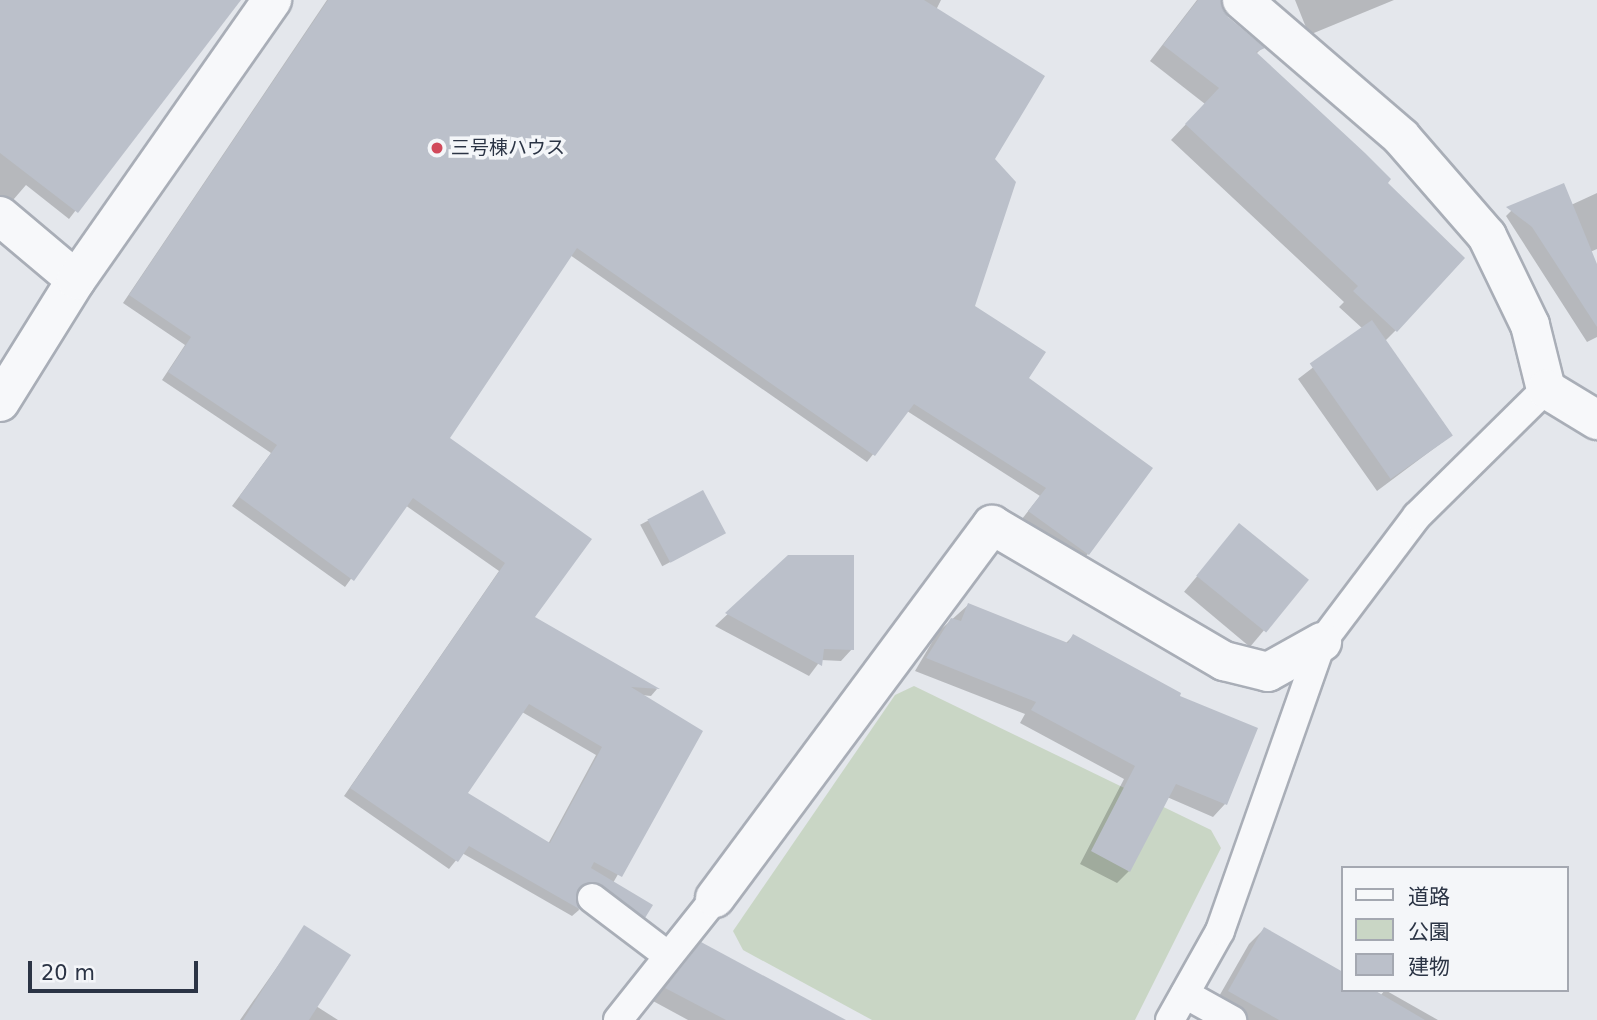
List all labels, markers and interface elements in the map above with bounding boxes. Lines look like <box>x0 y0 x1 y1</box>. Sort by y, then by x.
place label: 三号棟ハウス <box>451 137 565 159</box>
marker: 三号棟ハウス <box>429 140 445 156</box>
legend <box>1342 866 1569 992</box>
text: 道路 <box>1408 885 1450 909</box>
text: 公園 <box>1408 920 1450 944</box>
scale bar <box>32 946 201 990</box>
text: 建物 <box>1408 955 1450 979</box>
text: 20 m <box>41 961 95 985</box>

